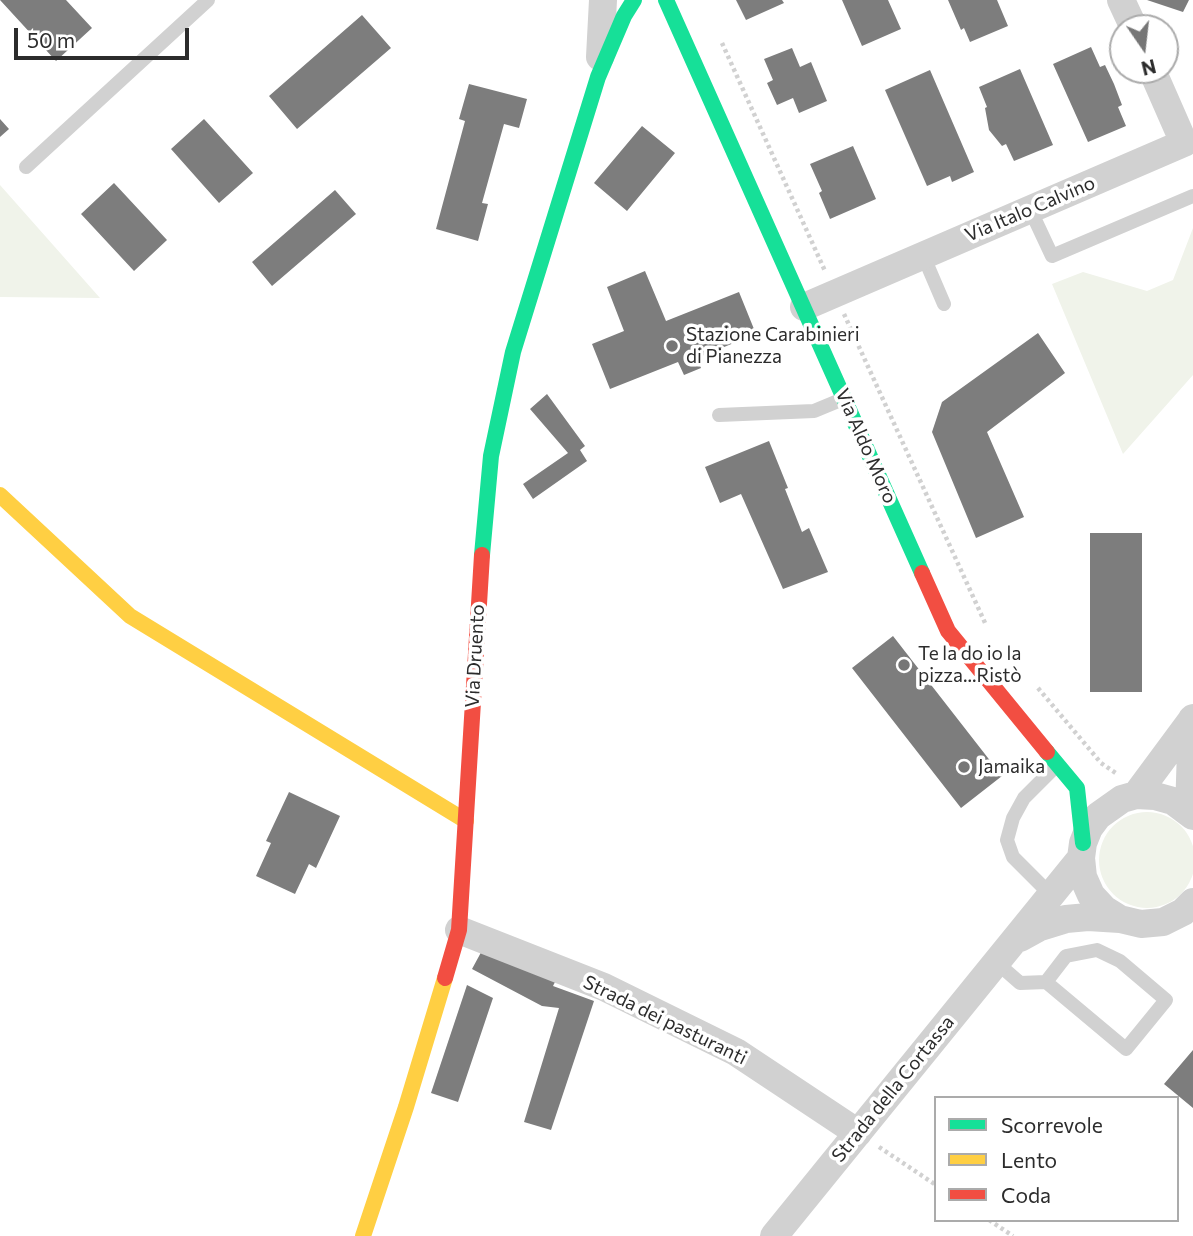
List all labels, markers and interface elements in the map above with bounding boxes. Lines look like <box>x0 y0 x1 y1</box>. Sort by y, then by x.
scale bar <box>18 14 192 58</box>
north arrow <box>1109 14 1179 84</box>
text: 50 m <box>27 27 75 52</box>
text: N <box>1139 55 1158 81</box>
street label: Via Italo Calvino <box>962 171 1098 247</box>
place label: Stazione Carabinieri di Pianezza <box>686 324 860 368</box>
marker: Stazione Carabinieri di Pianezza <box>664 338 680 354</box>
street label: Via Aldo Moro <box>830 385 902 507</box>
street label: Via Druento <box>461 604 489 708</box>
place label: Te la do io la pizza...Ristò <box>918 643 1022 687</box>
marker: Te la do io la pizza...Ristò <box>896 657 912 673</box>
place label: Jamaika <box>978 756 1045 778</box>
marker: Jamaika <box>956 759 972 775</box>
street label: Strada dei pasturanti <box>579 970 751 1070</box>
street label: Strada della Cortassa <box>827 1011 959 1167</box>
legend <box>934 1096 1179 1222</box>
text: Scorrevole <box>1001 1112 1103 1137</box>
text: Lento <box>1001 1147 1057 1172</box>
text: Coda <box>1001 1182 1051 1207</box>

